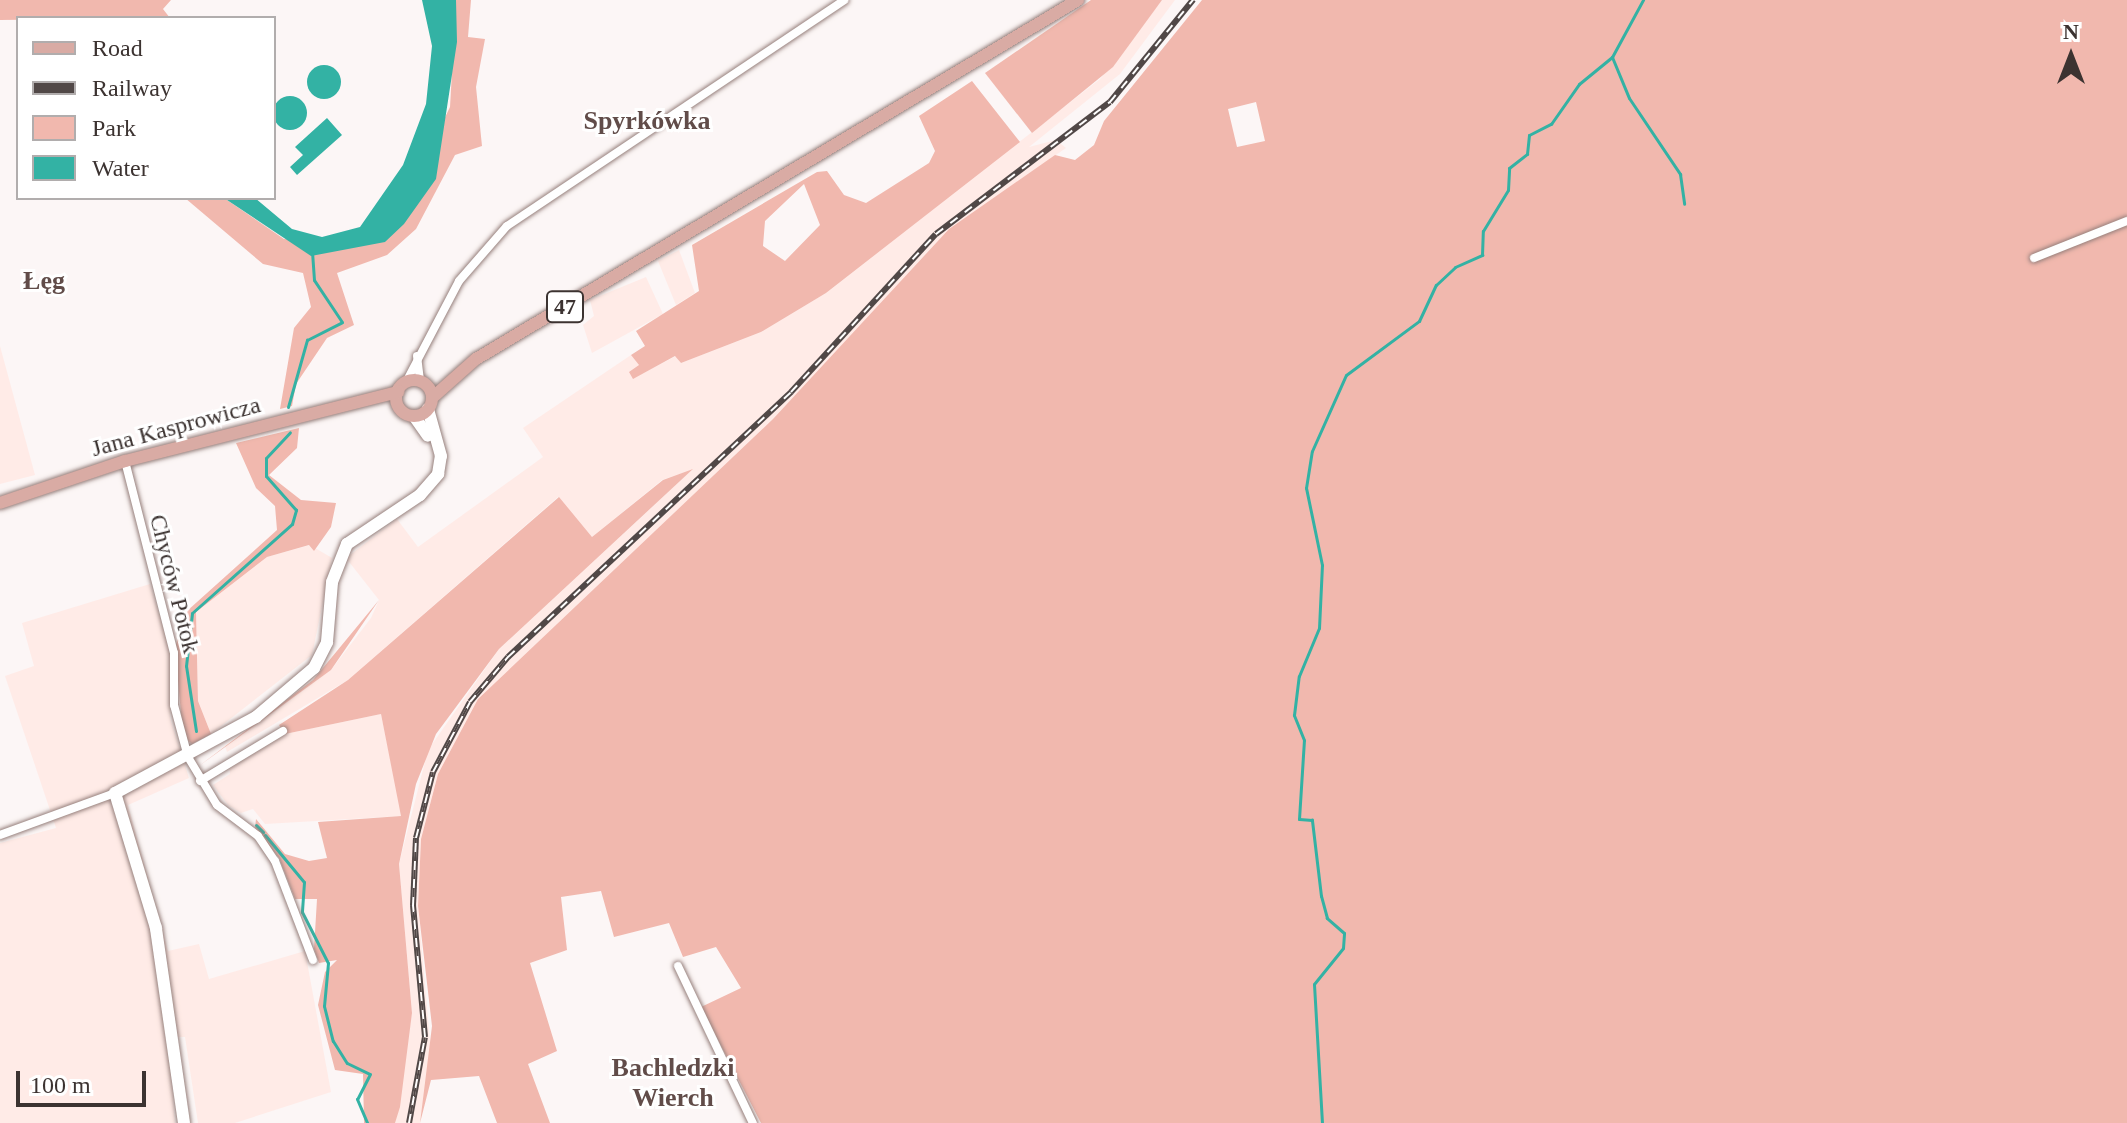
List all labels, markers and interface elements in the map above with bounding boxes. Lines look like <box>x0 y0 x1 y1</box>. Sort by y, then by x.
legend <box>16 16 276 200</box>
north arrow <box>2031 16 2111 96</box>
text: N <box>2063 19 2079 44</box>
text: Road <box>92 35 143 61</box>
text: Railway <box>92 75 172 101</box>
district label: Spyrkówka <box>583 105 711 137</box>
text: Park <box>92 115 136 141</box>
text: Water <box>92 155 149 181</box>
district label: Łęg <box>23 265 65 297</box>
road number: 47 <box>545 289 585 325</box>
street label: Jana Kasprowicza <box>88 391 264 463</box>
street label: Chyców Potok <box>143 512 205 656</box>
district label: Bachledzki Wierch <box>612 1052 734 1114</box>
scale bar <box>20 1055 150 1105</box>
text: 100 m <box>30 1072 91 1098</box>

